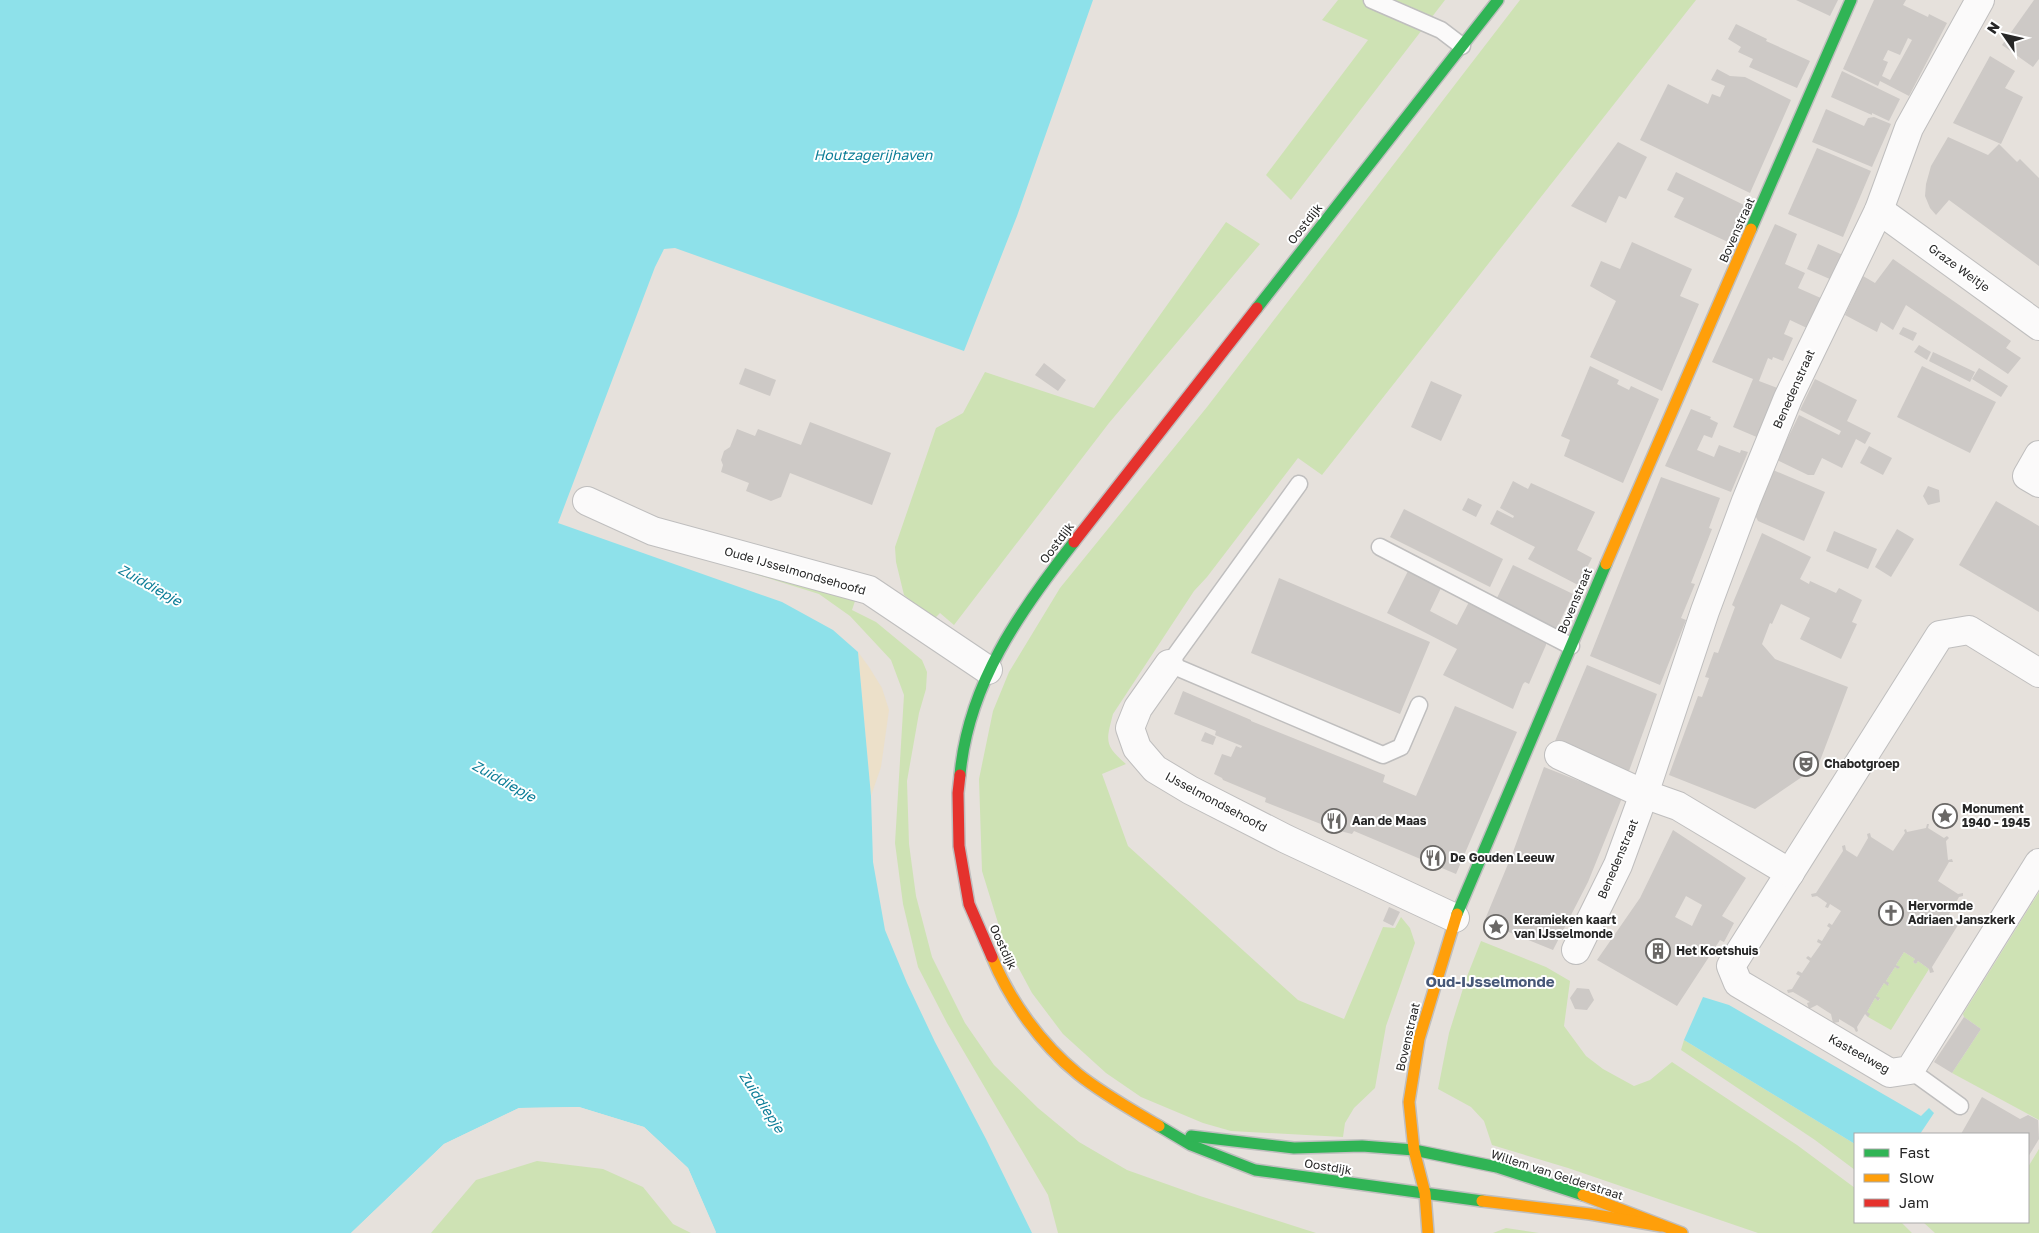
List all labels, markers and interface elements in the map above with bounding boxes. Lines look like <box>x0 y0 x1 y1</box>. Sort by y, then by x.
north arrow <box>1979 10 2029 60</box>
text: N <box>1983 18 2003 37</box>
water label: Houtzagerijhaven <box>814 146 934 163</box>
street label: Bovenstraat <box>1716 195 1758 265</box>
street label: Oostdijk <box>1284 200 1325 247</box>
street label: Graze Weitje <box>1926 240 1993 295</box>
street label: Benedenstraat <box>1769 347 1818 431</box>
street label: Oostdijk <box>1036 519 1077 566</box>
street label: Oude IJsselmondsehoofd <box>723 543 868 598</box>
water label: Zuiddiepje <box>116 560 186 609</box>
street label: Bovenstraat <box>1554 566 1595 636</box>
theatre icon: Chabotgroep <box>1793 751 1819 777</box>
water label: Zuiddiepje <box>470 756 540 805</box>
place label: Chabotgroep <box>1824 756 1900 771</box>
street label: IJsselmondsehoofd <box>1163 768 1270 835</box>
place label: Monument 1940 - 1945 <box>1962 801 2030 830</box>
place icon: Monument 1940 - 1945 <box>1932 803 1958 829</box>
restaurant icon: Aan de Maas <box>1321 808 1347 834</box>
place label: Aan de Maas <box>1352 813 1427 828</box>
street label: Benedenstraat <box>1594 817 1641 901</box>
restaurant icon: De Gouden Leeuw <box>1420 845 1446 871</box>
place label: De Gouden Leeuw <box>1450 850 1555 865</box>
place label: Hervormde Adriaen Janszkerk <box>1908 898 2015 927</box>
church icon: Hervormde Adriaen Janszkerk <box>1878 900 1904 926</box>
place label: Keramieken kaart van IJsselmonde <box>1514 912 1617 941</box>
place icon: Keramieken kaart van IJsselmonde <box>1483 914 1509 940</box>
street label: Oostdijk <box>987 922 1020 972</box>
building icon: Het Koetshuis <box>1645 938 1671 964</box>
place label: Het Koetshuis <box>1676 943 1759 958</box>
district label: Oud-IJsselmonde <box>1425 972 1555 990</box>
street label: Bovenstraat <box>1392 1001 1423 1073</box>
street label: Kasteelweg <box>1826 1031 1892 1077</box>
water label: Zuiddiepje <box>736 1068 789 1136</box>
legend <box>1854 1133 2029 1223</box>
text: Fast <box>1899 1143 1930 1161</box>
street label: Willem van Gelderstraat <box>1489 1146 1626 1203</box>
street label: Oostdijk <box>1303 1155 1353 1178</box>
text: Slow <box>1899 1168 1934 1186</box>
text: Jam <box>1899 1193 1929 1211</box>

